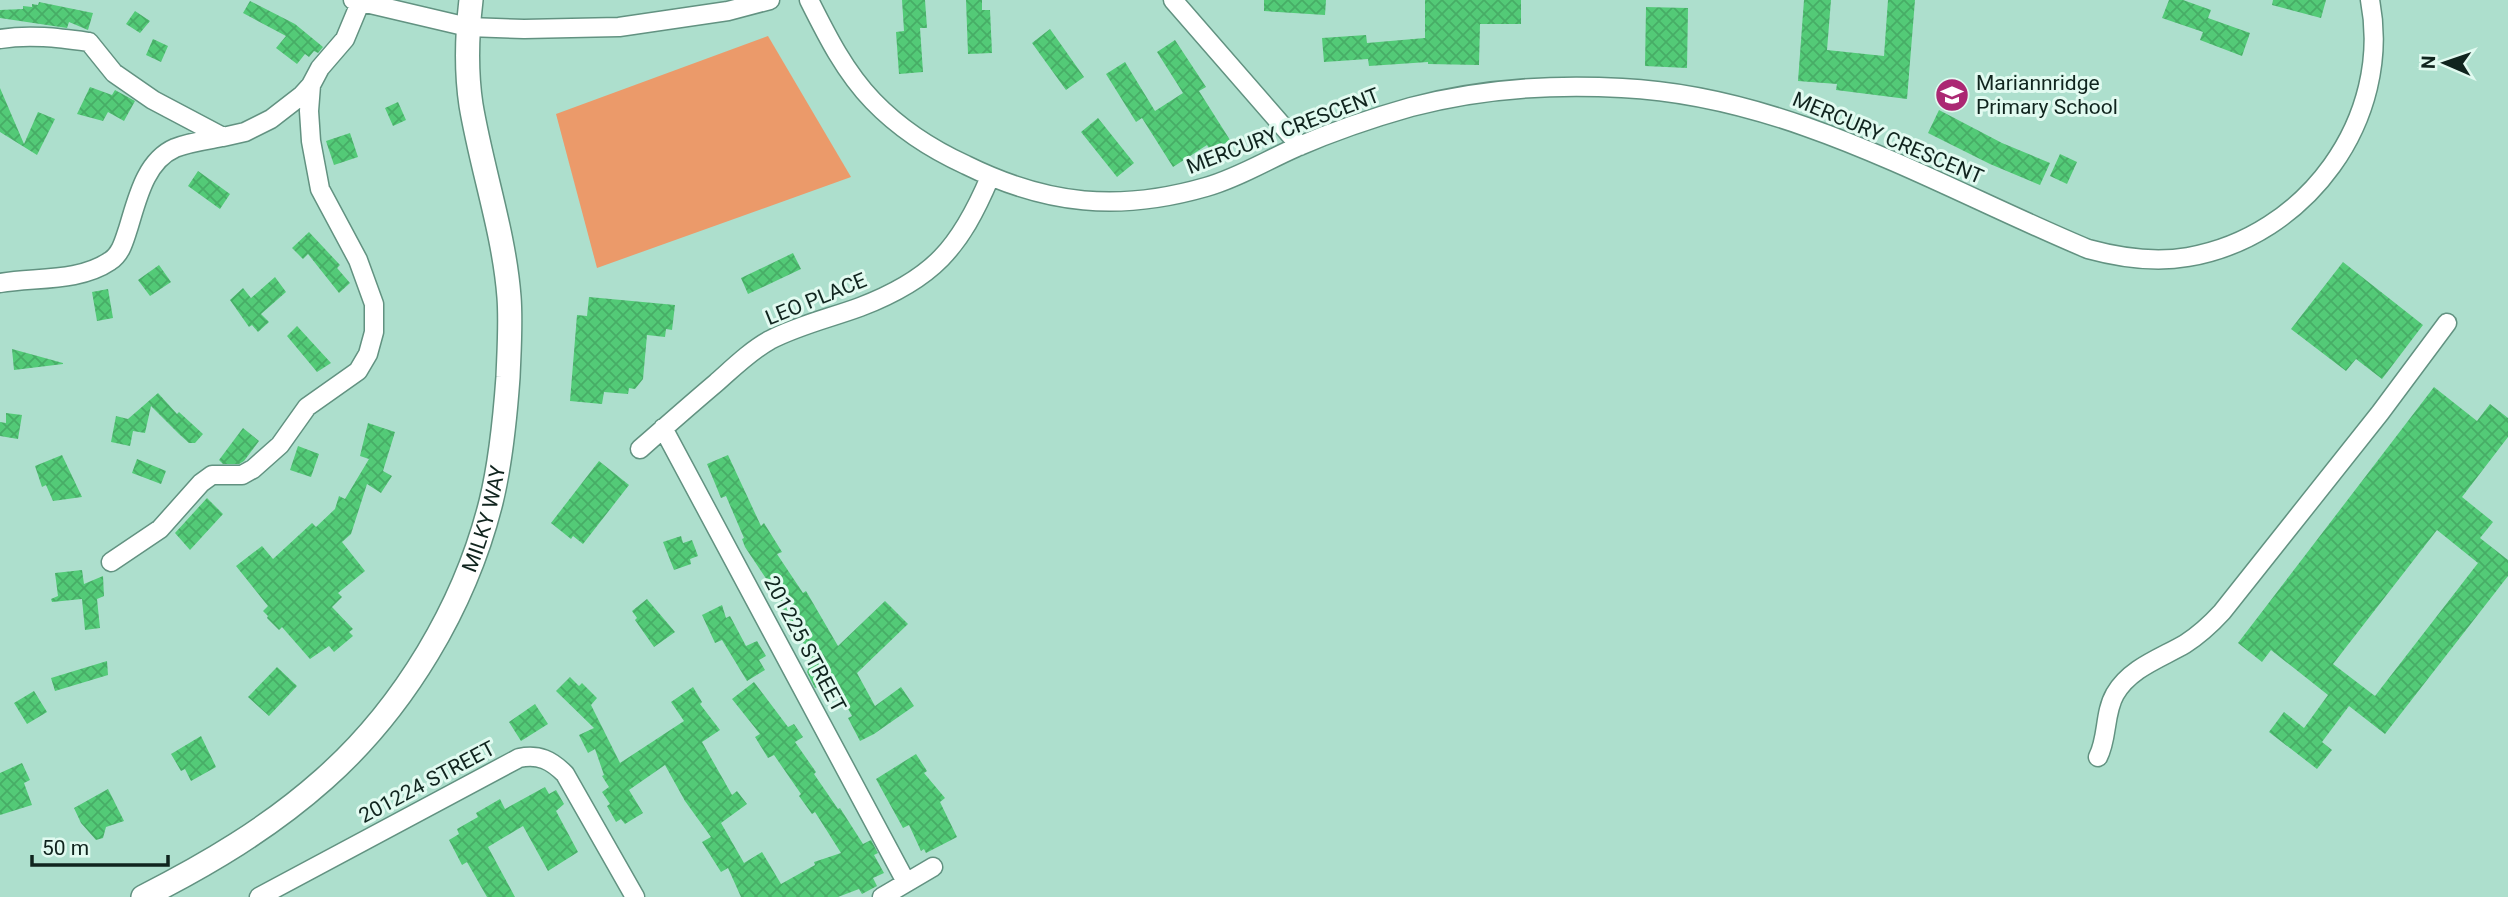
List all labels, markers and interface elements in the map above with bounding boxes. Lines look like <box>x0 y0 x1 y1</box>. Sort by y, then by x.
north arrow <box>2410 28 2480 98</box>
text: N <box>2417 55 2440 70</box>
place label: Mariannridge Primary School <box>1976 71 2118 119</box>
school or university icon: Mariannridge Primary School <box>1933 76 1971 114</box>
street label: MERCURY CRESCENT <box>1183 83 1383 179</box>
street label: MERCURY CRESCENT <box>1789 87 1987 189</box>
street label: LEO PLACE <box>762 268 870 330</box>
street label: MILKY WAY <box>457 463 510 575</box>
street label: 201225 STREET <box>759 572 851 717</box>
street label: 201224 STREET <box>355 736 500 828</box>
scale bar <box>32 824 168 868</box>
text: 50 m <box>42 836 89 860</box>

